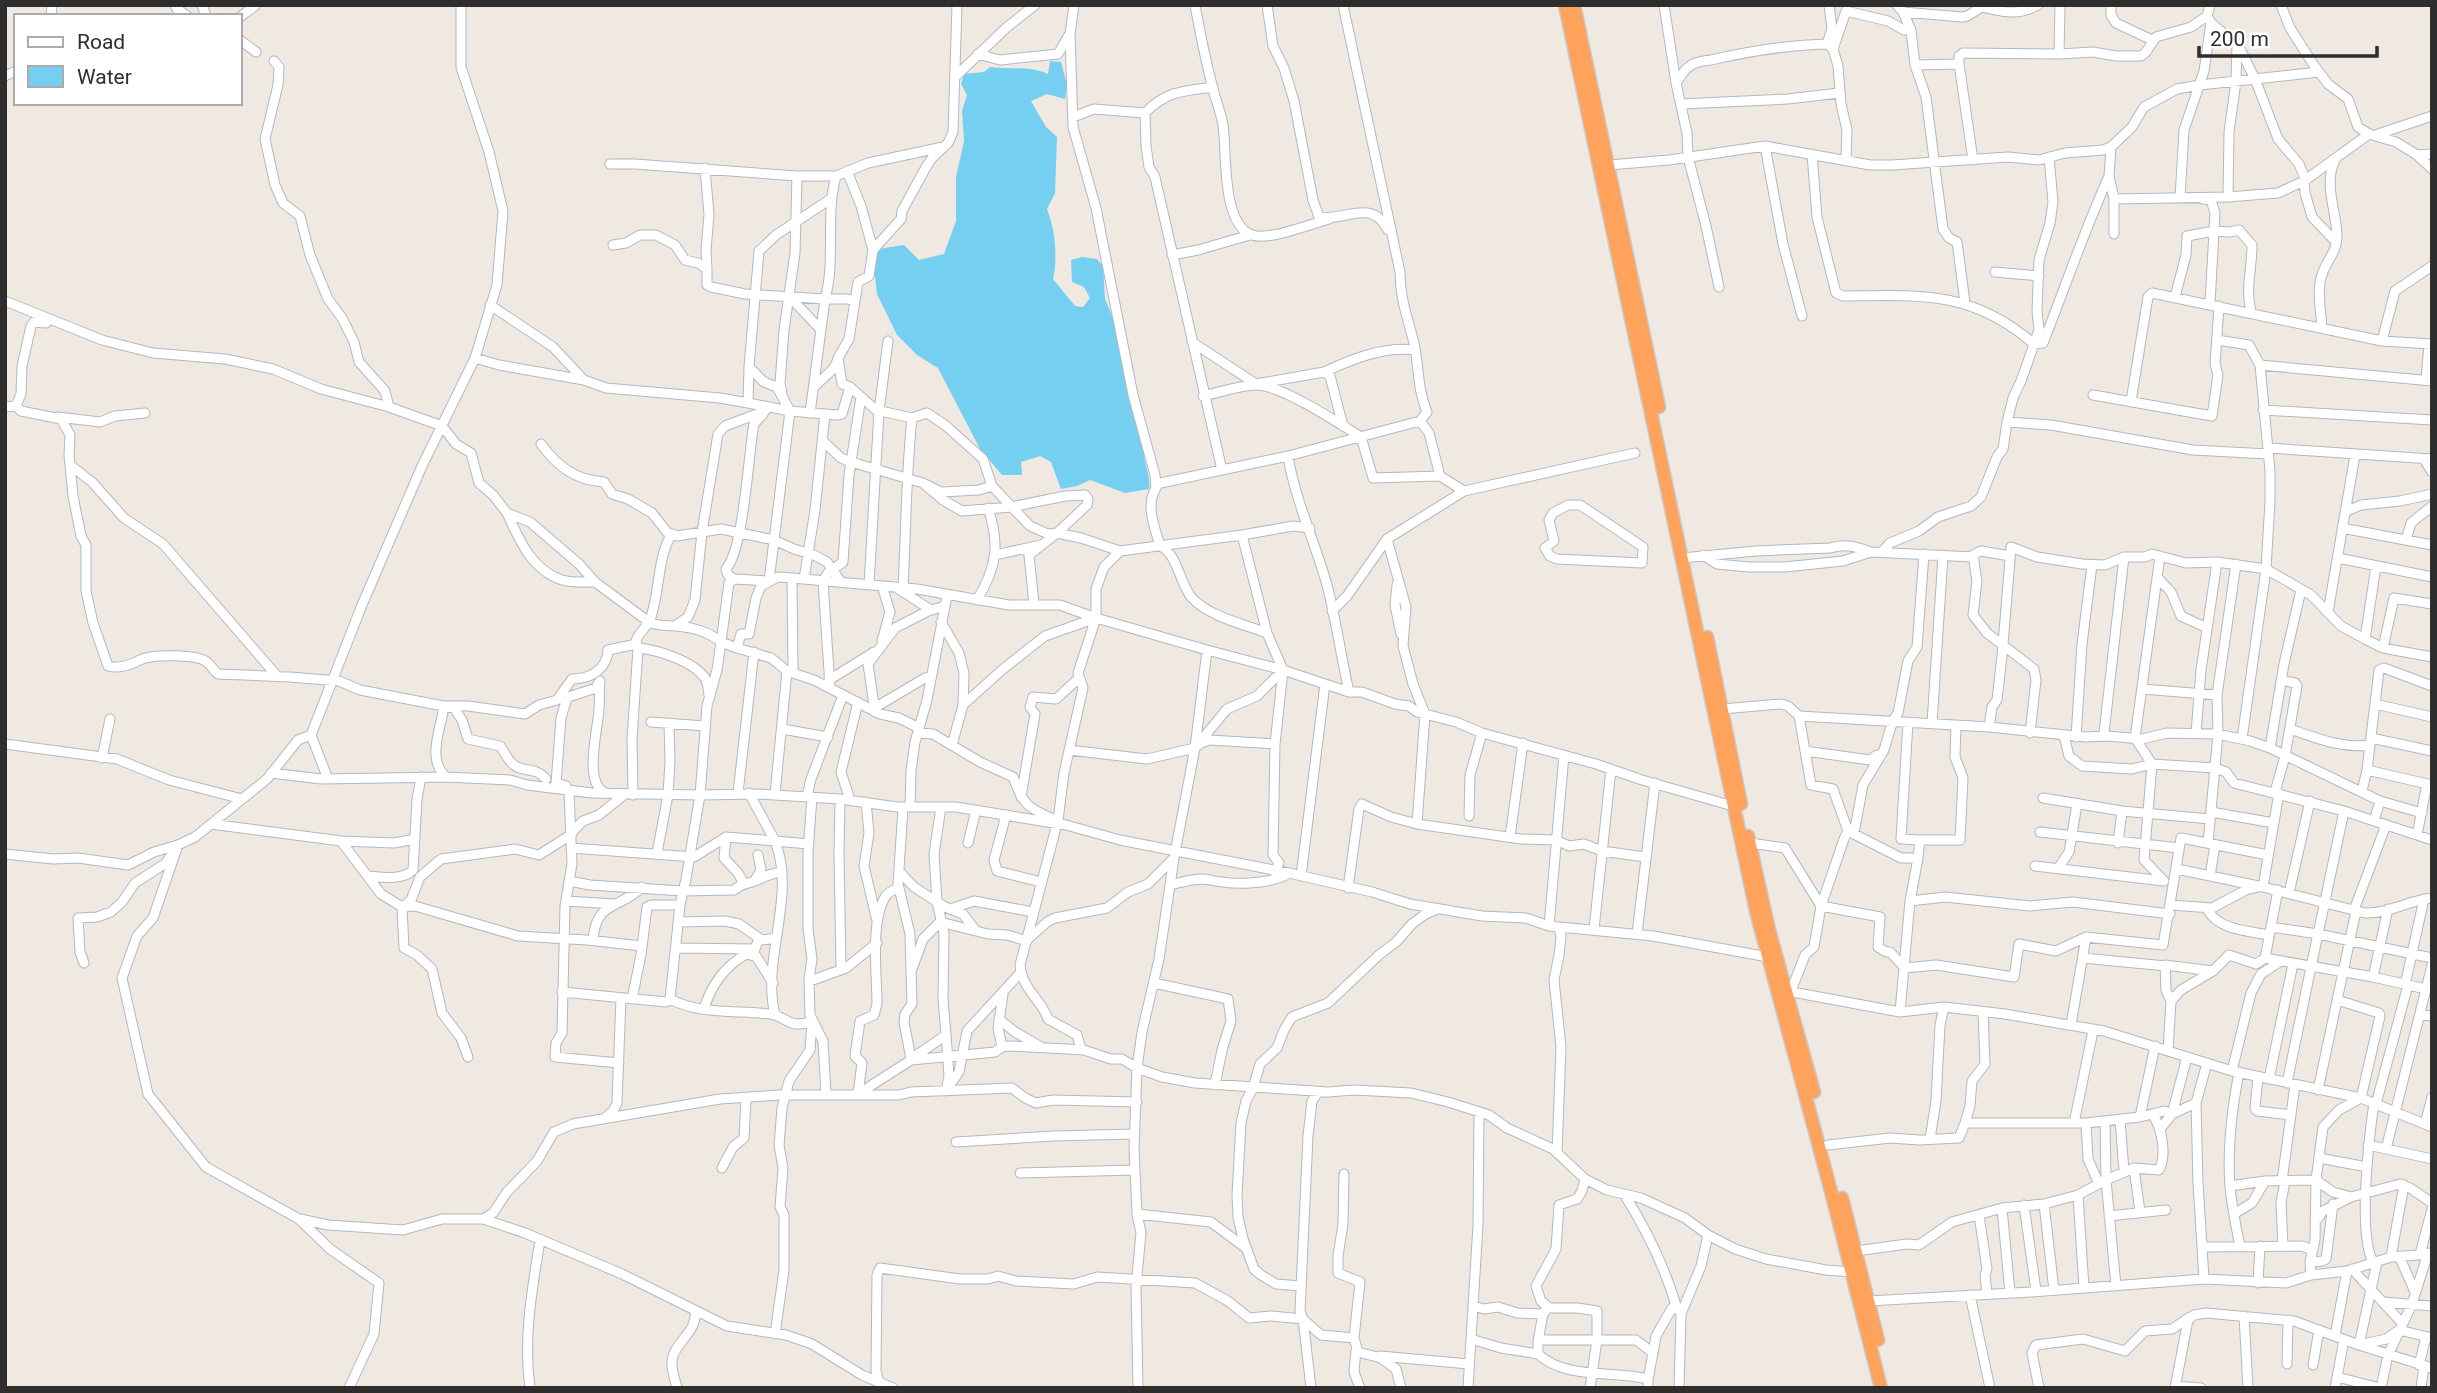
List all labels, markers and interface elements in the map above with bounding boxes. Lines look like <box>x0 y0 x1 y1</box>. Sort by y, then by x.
legend <box>14 14 242 105</box>
scale bar <box>2199 14 2378 58</box>
text: 200 m <box>2210 27 2269 51</box>
text: Road <box>77 30 125 54</box>
text: Water <box>77 65 132 89</box>

